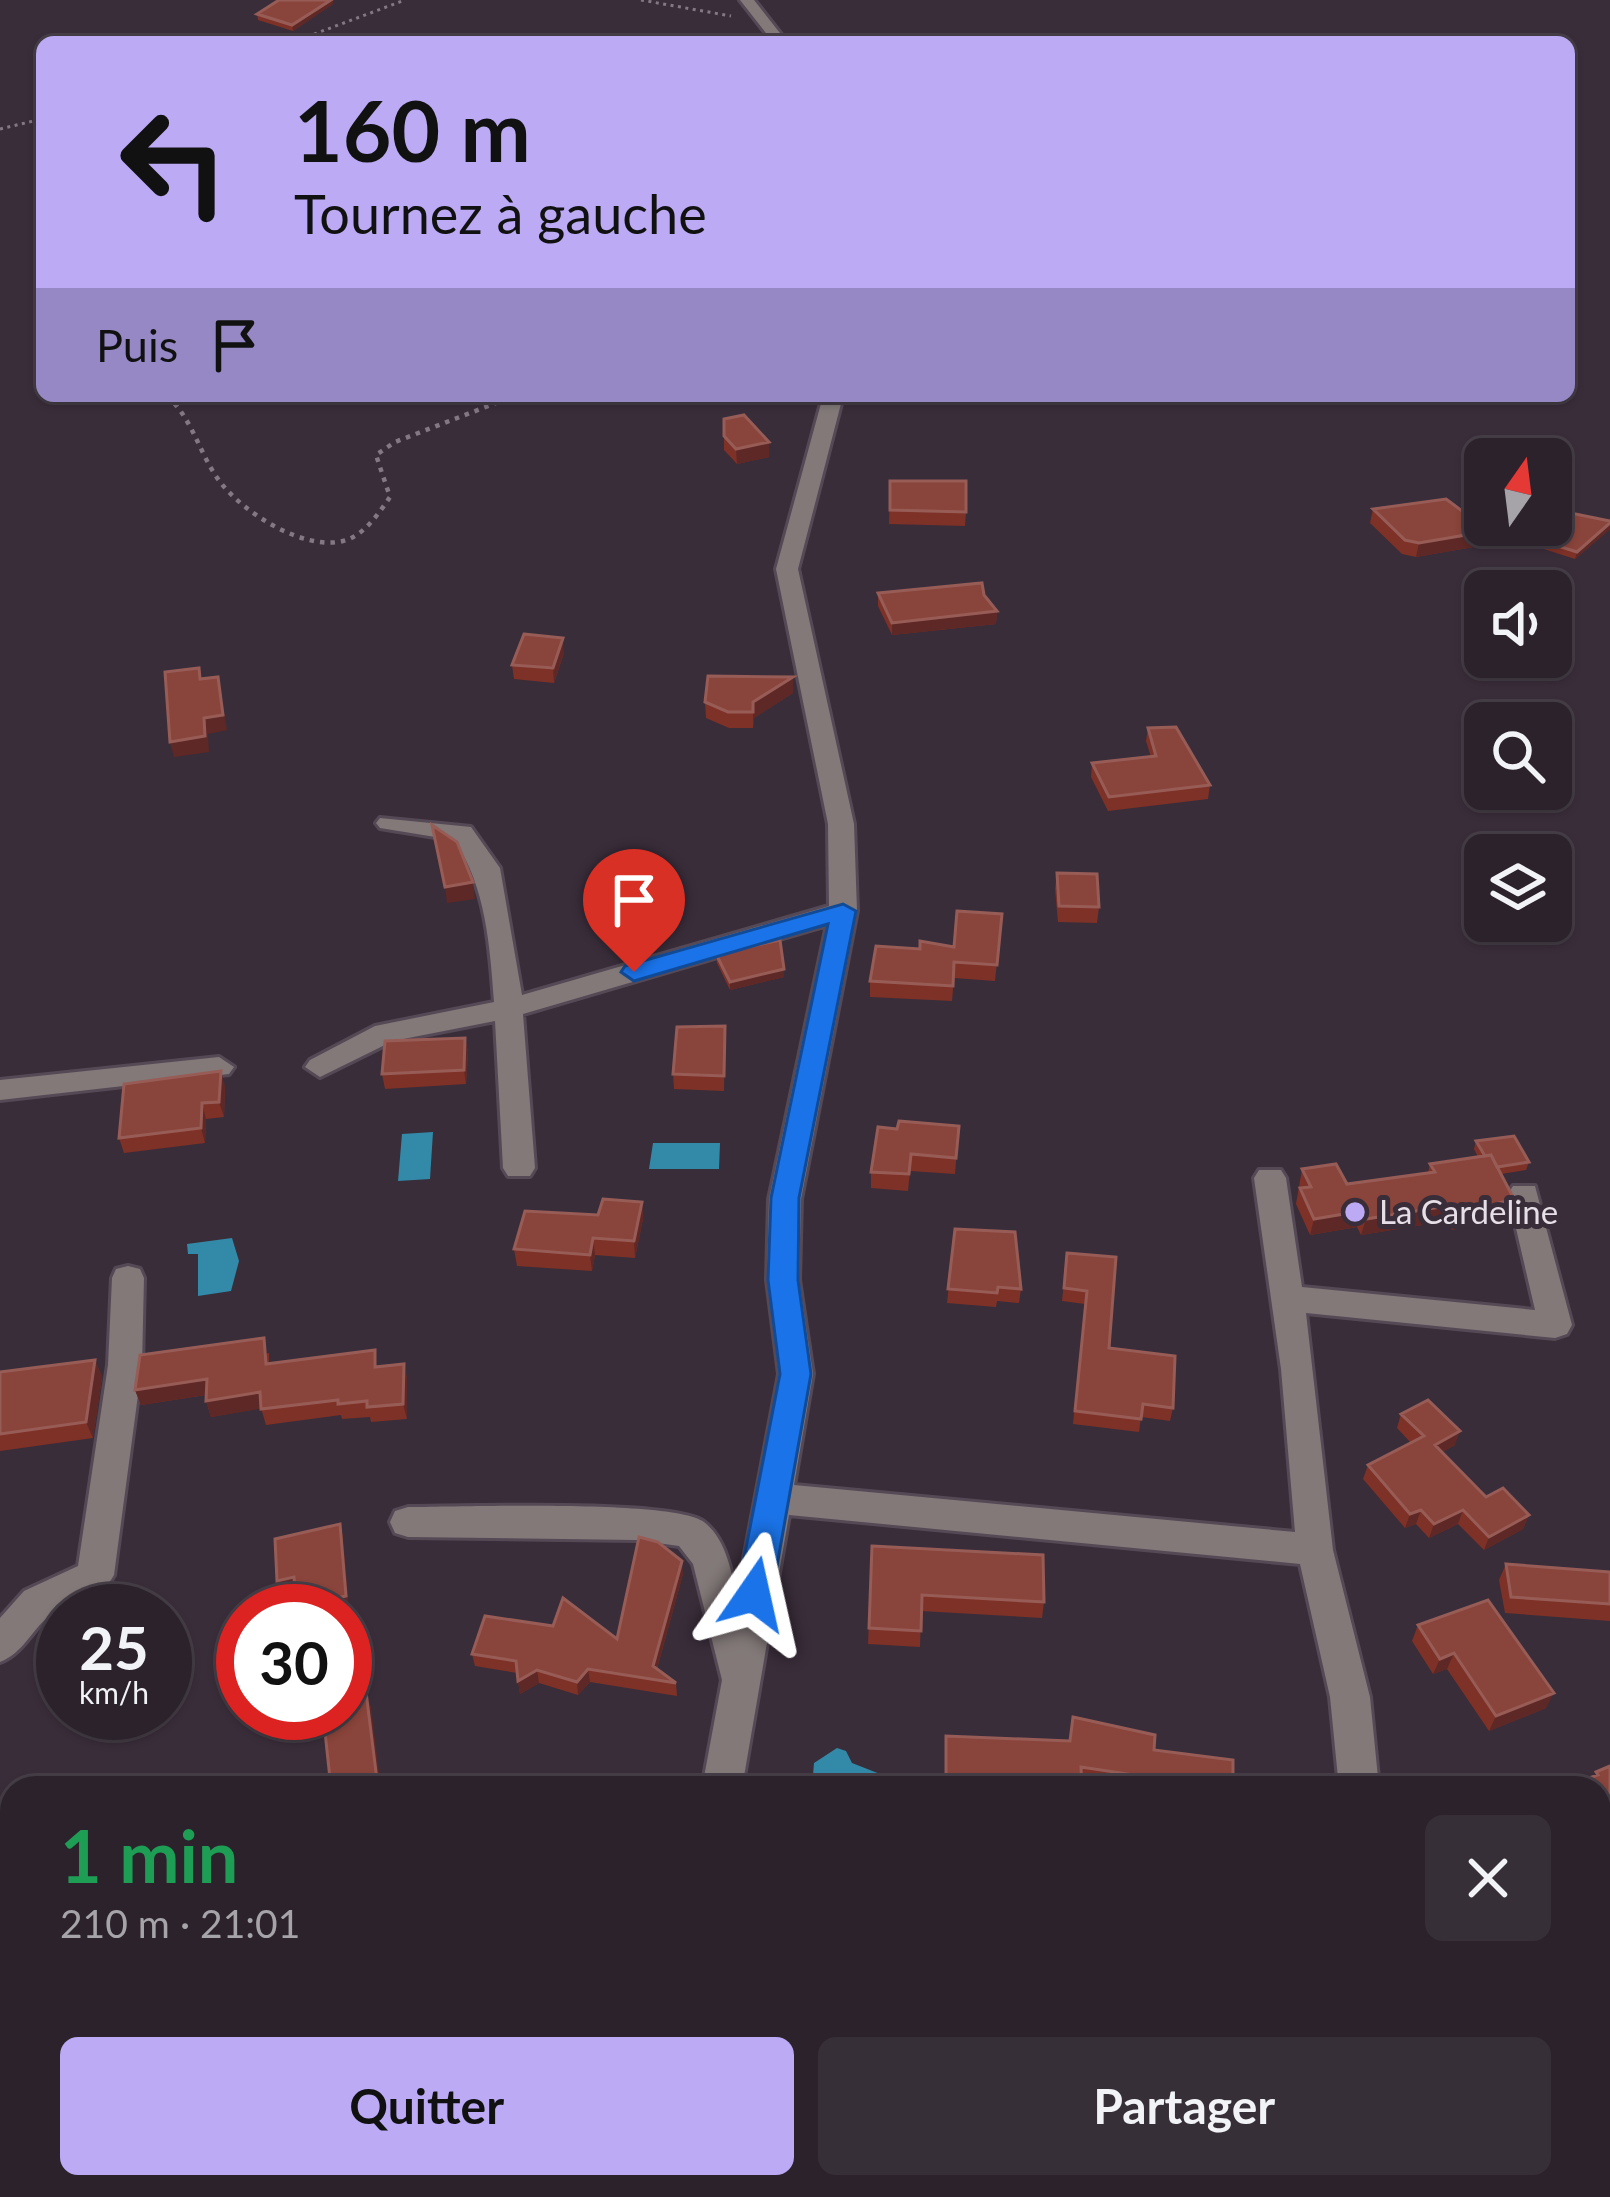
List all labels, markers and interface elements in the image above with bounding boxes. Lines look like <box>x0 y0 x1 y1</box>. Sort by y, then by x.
text: 160 m <box>294 79 531 180</box>
icon: left <box>96 84 252 240</box>
text: Tournez à gauche <box>294 181 707 246</box>
icon: arrive <box>202 312 268 378</box>
text: Puis <box>96 318 178 372</box>
north arrow <box>1464 438 1572 546</box>
map controls <box>1464 438 1572 942</box>
button: sound <box>1464 570 1572 678</box>
button: search <box>1464 702 1572 810</box>
button: layers <box>1464 834 1572 942</box>
pin <box>583 849 685 972</box>
icon: arrive <box>601 867 667 933</box>
place label: La Cardeline <box>1379 1191 1558 1231</box>
marker: La Cardeline <box>1342 1199 1368 1225</box>
position arrow <box>691 1531 817 1657</box>
speed limit sign: 30 <box>216 1584 372 1740</box>
text: 25 <box>79 1611 149 1683</box>
text: km/h <box>79 1674 149 1710</box>
text: 1 min <box>60 1812 238 1898</box>
button: close <box>1425 1815 1551 1941</box>
text: 210 m · 21:01 <box>60 1900 300 1946</box>
button: Quitter <box>60 2037 794 2175</box>
button: Partager <box>818 2037 1551 2175</box>

